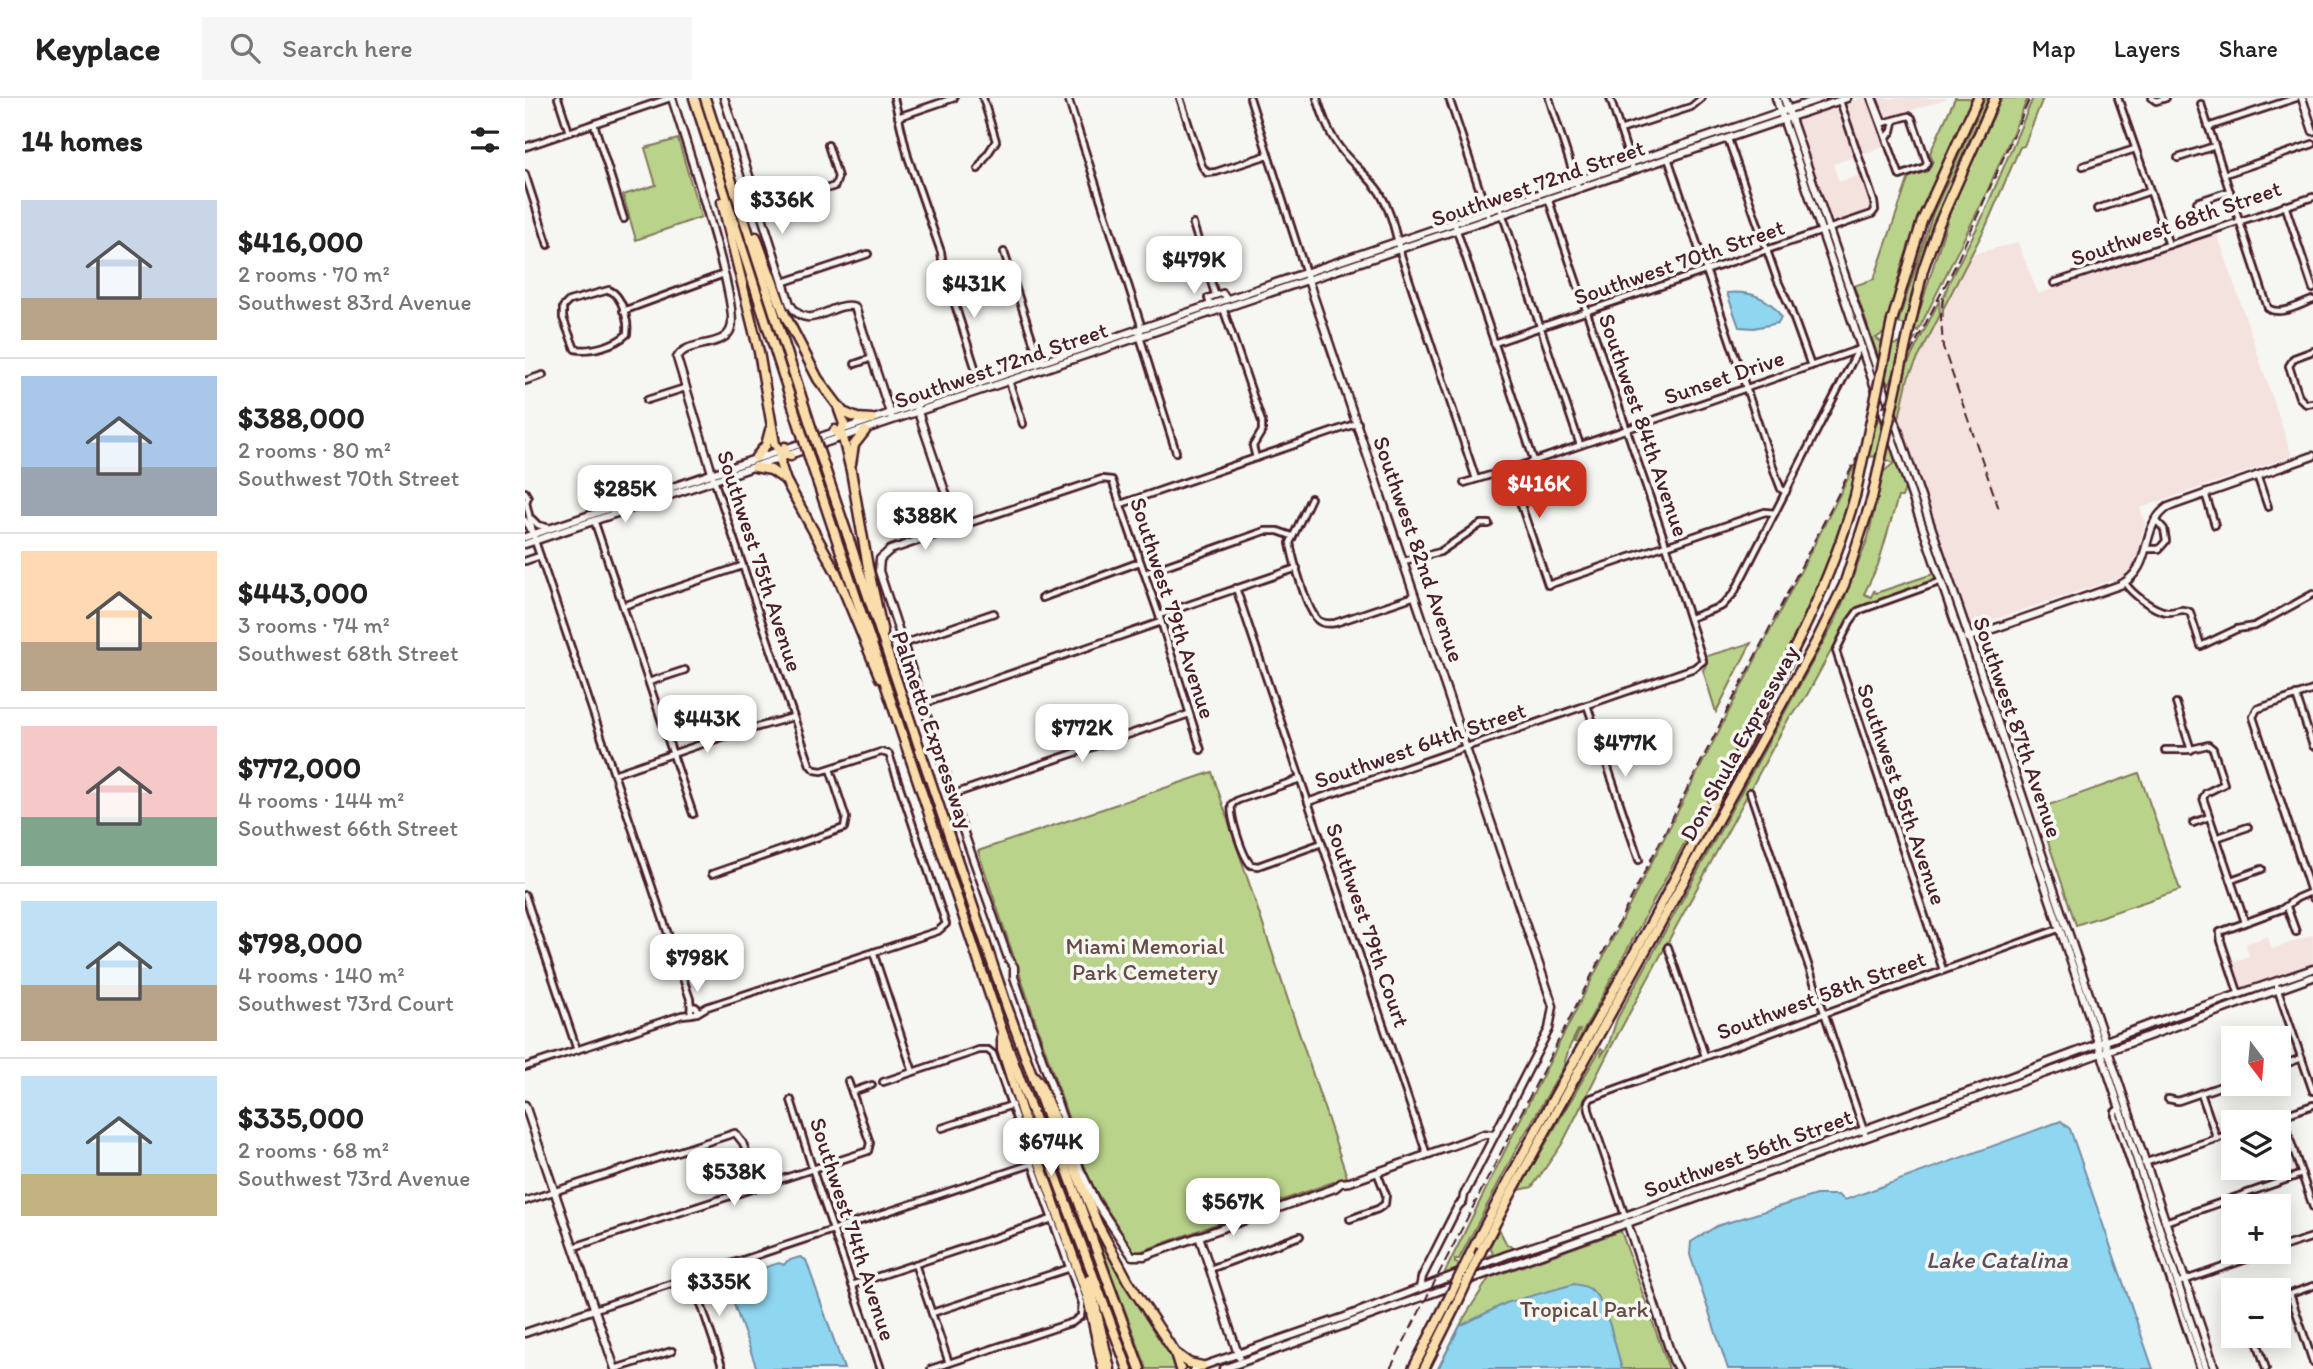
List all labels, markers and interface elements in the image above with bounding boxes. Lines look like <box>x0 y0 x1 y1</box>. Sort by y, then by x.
search box <box>202 17 692 80</box>
text: Keyplace <box>35 29 160 68</box>
icon: search <box>226 29 264 67</box>
text: Search here <box>282 32 413 64</box>
text: Map <box>2032 34 2076 63</box>
text: Layers <box>2114 34 2181 63</box>
text: Share <box>2219 34 2278 63</box>
icon: filters <box>466 121 504 159</box>
text: 14 homes <box>21 122 143 159</box>
street label: Southwest 72nd Street <box>1428 133 1648 233</box>
street label: Southwest 68th Street <box>2067 174 2285 272</box>
pin: $336K <box>733 176 831 236</box>
text: $336K <box>750 185 814 213</box>
street label: Southwest 70th Street <box>1570 213 1788 311</box>
text: $416,000 <box>238 223 364 260</box>
icon: home <box>77 228 161 312</box>
pin: $479K <box>1145 236 1243 296</box>
text: $479K <box>1162 245 1226 273</box>
text: 2 rooms · 70 m² <box>238 260 390 288</box>
pin: $431K <box>925 260 1023 320</box>
text: $431K <box>942 269 1006 297</box>
text: Southwest 83rd Avenue <box>238 288 472 316</box>
street label: Southwest 84th Avenue <box>1593 310 1695 540</box>
street label: Southwest 72nd Street <box>891 315 1111 415</box>
street label: Sunset Drive <box>1660 343 1788 411</box>
text: $388,000 <box>238 399 365 436</box>
icon: home <box>77 404 161 488</box>
street label: Southwest 82nd Avenue <box>1367 432 1471 666</box>
text: 2 rooms · 80 m² <box>238 436 391 464</box>
street label: Southwest 75th Avenue <box>711 447 809 675</box>
pin: $416K <box>1490 460 1588 520</box>
text: Southwest 70th Street <box>238 464 459 492</box>
pin: $285K <box>576 466 674 525</box>
text: $416K <box>1507 469 1571 497</box>
text: $285K <box>593 474 657 502</box>
pin: $388K <box>876 492 974 552</box>
street label: Southwest 79th Avenue <box>1124 494 1222 722</box>
text: $388K <box>893 501 957 529</box>
text: $443,000 <box>238 574 368 611</box>
icon: home <box>77 579 161 663</box>
text: 3 rooms · 74 m² <box>238 611 390 639</box>
street label: Southwest 87th Avenue <box>1967 613 2069 841</box>
street label: Palmetto Expressway <box>886 627 980 833</box>
text: Southwest 68th Street <box>238 639 459 667</box>
street label: Don Shula Expressway <box>1674 640 1805 846</box>
street label: Southwest 85th Avenue <box>1851 680 1953 908</box>
pin: $443K <box>658 696 756 755</box>
street label: Southwest 64th Street <box>1311 696 1529 794</box>
text: $443K <box>674 704 740 732</box>
pin: $772K <box>1033 704 1131 764</box>
text: $772K <box>1051 713 1113 741</box>
pin: $477K <box>1576 720 1674 779</box>
text: $477K <box>1594 728 1657 756</box>
text: $772,000 <box>238 749 361 786</box>
icon: home <box>77 754 161 838</box>
text: 4 rooms · 144 m² <box>238 786 404 814</box>
text: Southwest 66th Street <box>238 814 458 842</box>
street label: Southwest 79th Court <box>1320 819 1416 1031</box>
text: $798,000 <box>238 924 363 961</box>
icon: home <box>77 929 161 1013</box>
park label: Miami Memorial Park Cemetery <box>1066 932 1225 986</box>
pin: $798K <box>648 934 746 994</box>
text: $798K <box>666 943 728 971</box>
street label: Southwest 58th Street <box>1713 944 1929 1046</box>
text: 4 rooms · 140 m² <box>238 961 405 989</box>
text: Southwest 73rd Court <box>238 989 454 1017</box>
north arrow <box>2221 1026 2291 1096</box>
map controls <box>2221 1026 2291 1348</box>
text: $335,000 <box>238 1099 364 1136</box>
street label: Southwest 56th Street <box>1640 1102 1856 1204</box>
icon: home <box>77 1104 161 1188</box>
button: layers <box>2221 1110 2291 1180</box>
street label: Southwest 74th Avenue <box>804 1114 902 1344</box>
pin: $674K <box>1002 1118 1100 1178</box>
text: $674K <box>1019 1127 1083 1155</box>
text: 2 rooms · 68 m² <box>238 1136 389 1164</box>
pin: $538K <box>685 1148 783 1208</box>
text: $538K <box>702 1157 766 1185</box>
text: Southwest 73rd Avenue <box>238 1164 470 1192</box>
pin: $567K <box>1184 1178 1282 1238</box>
text: $567K <box>1202 1187 1264 1215</box>
button: + <box>2221 1194 2291 1264</box>
water label: Lake Catalina <box>1926 1245 2069 1274</box>
pin: $335K <box>670 1258 768 1318</box>
text: $335K <box>687 1267 751 1295</box>
button: − <box>2221 1278 2291 1348</box>
park label: Tropical Park <box>1520 1295 1648 1323</box>

